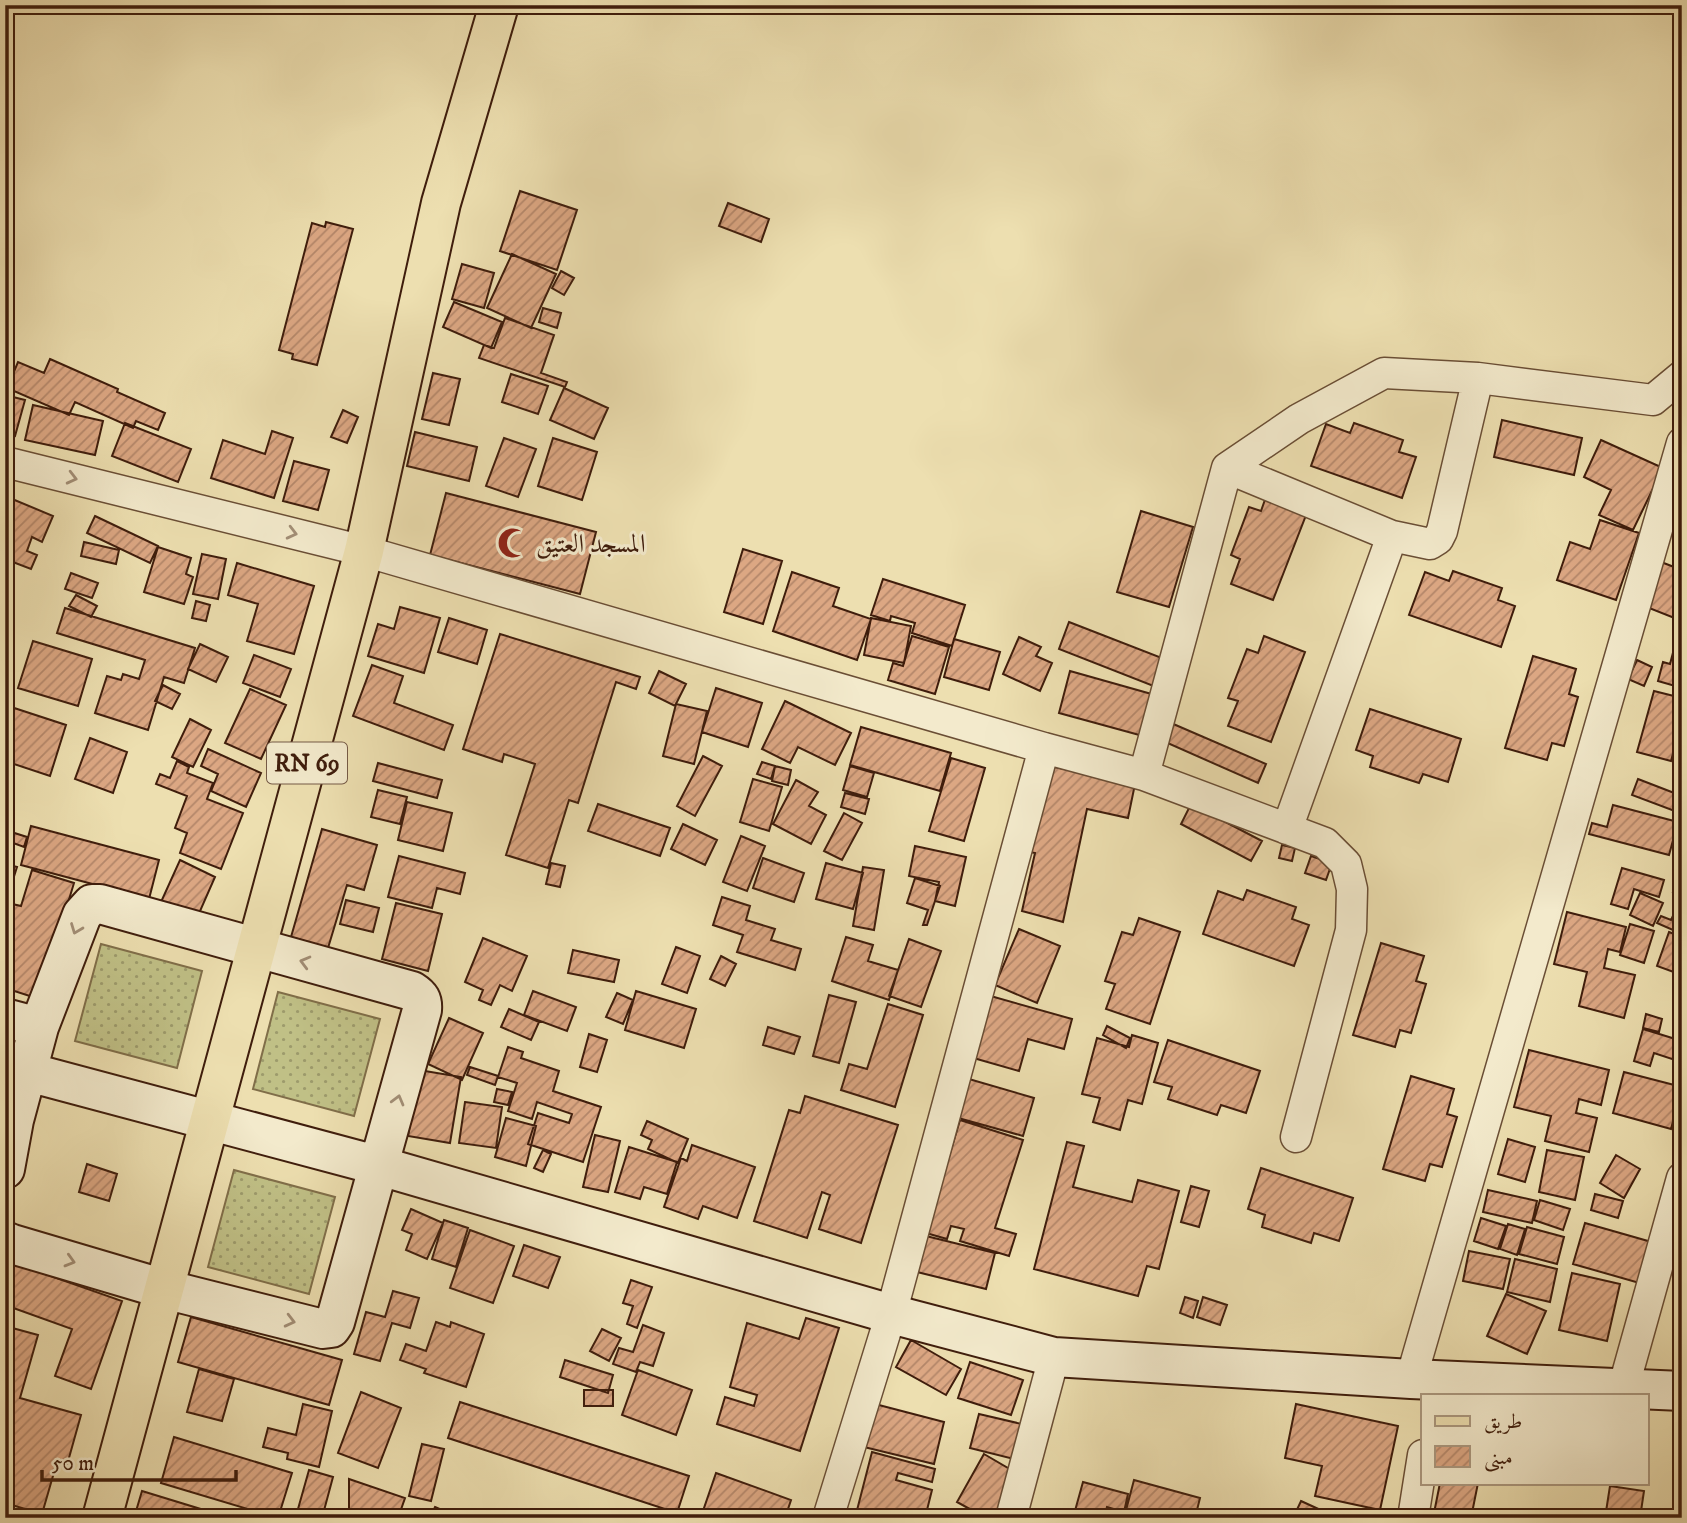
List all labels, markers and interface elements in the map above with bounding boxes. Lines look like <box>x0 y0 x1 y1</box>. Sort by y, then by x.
one-way arrow <box>65 470 77 484</box>
one-way arrow <box>286 525 298 539</box>
mosque icon: المسجد العتيق <box>496 526 530 560</box>
place label: المسجد العتيق <box>536 528 646 561</box>
road number: RN 69 <box>267 742 347 784</box>
one-way arrow <box>70 923 84 935</box>
one-way arrow <box>300 956 312 970</box>
one-way arrow <box>389 1094 404 1106</box>
one-way arrow <box>64 1253 76 1268</box>
one-way arrow <box>284 1313 296 1327</box>
legend <box>1421 1394 1648 1484</box>
text: طريق <box>1484 1409 1522 1435</box>
scale bar <box>42 1439 236 1483</box>
text: مبنى <box>1484 1445 1513 1472</box>
text: 50 m <box>52 1451 94 1477</box>

